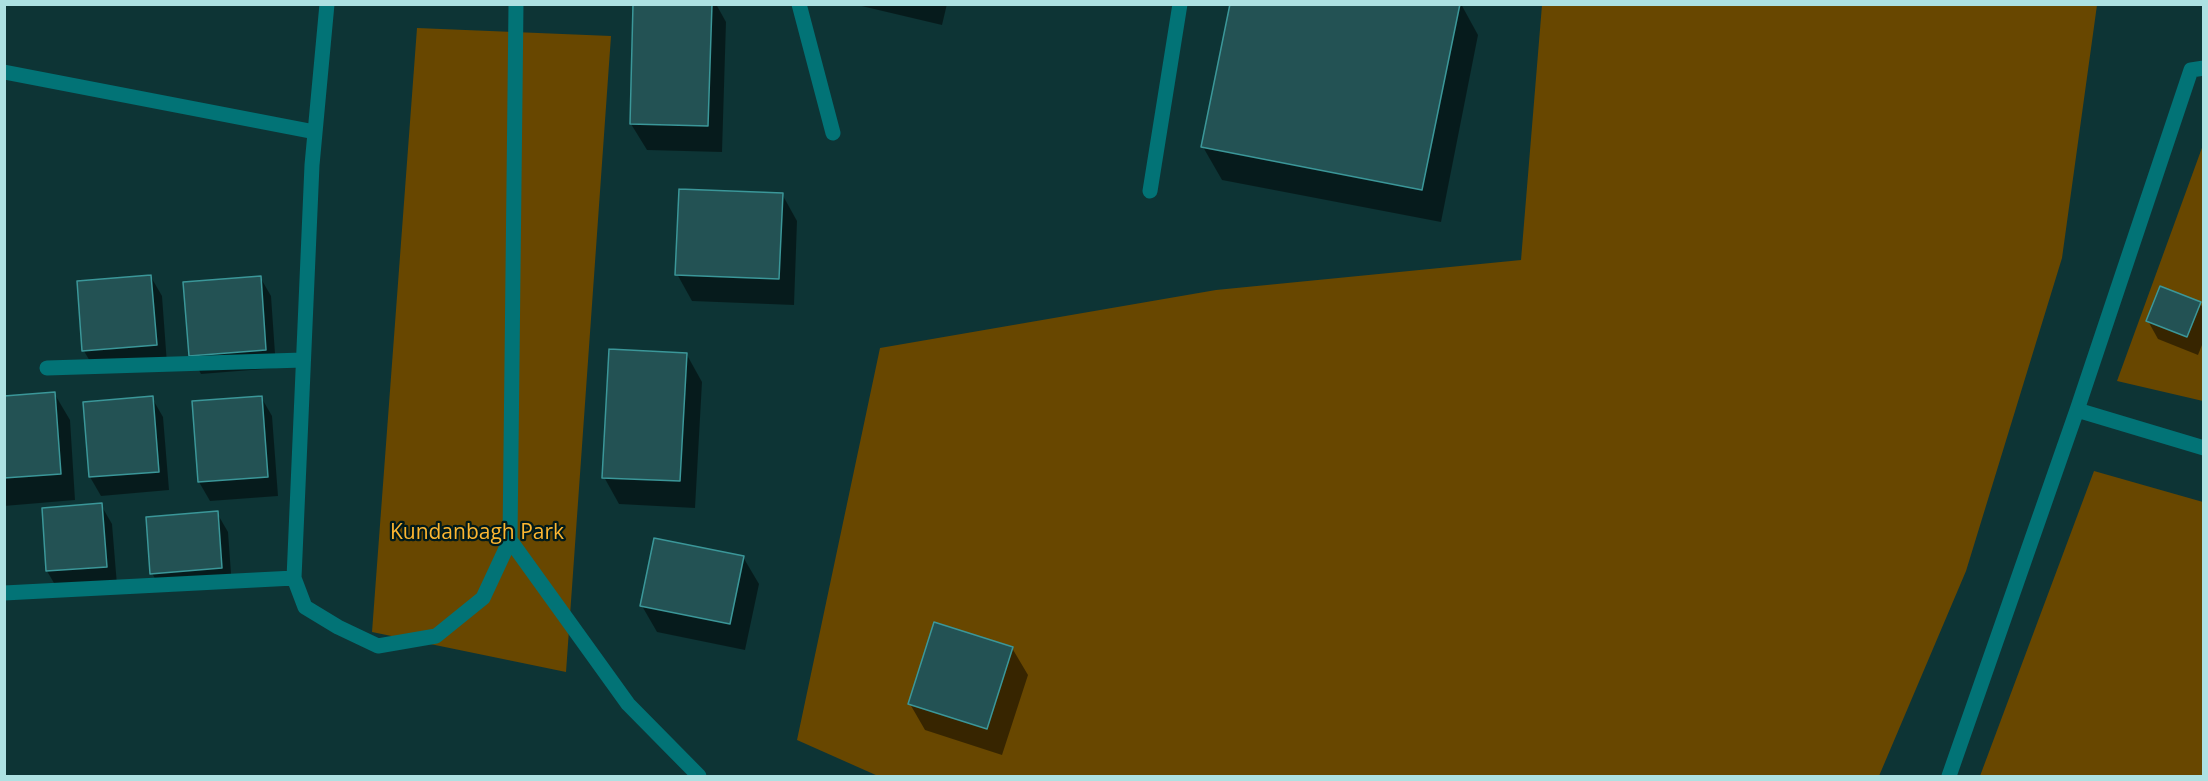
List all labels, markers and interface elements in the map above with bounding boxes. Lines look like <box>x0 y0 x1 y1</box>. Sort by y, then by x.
park label: Kundanbagh Park <box>390 520 564 546</box>

